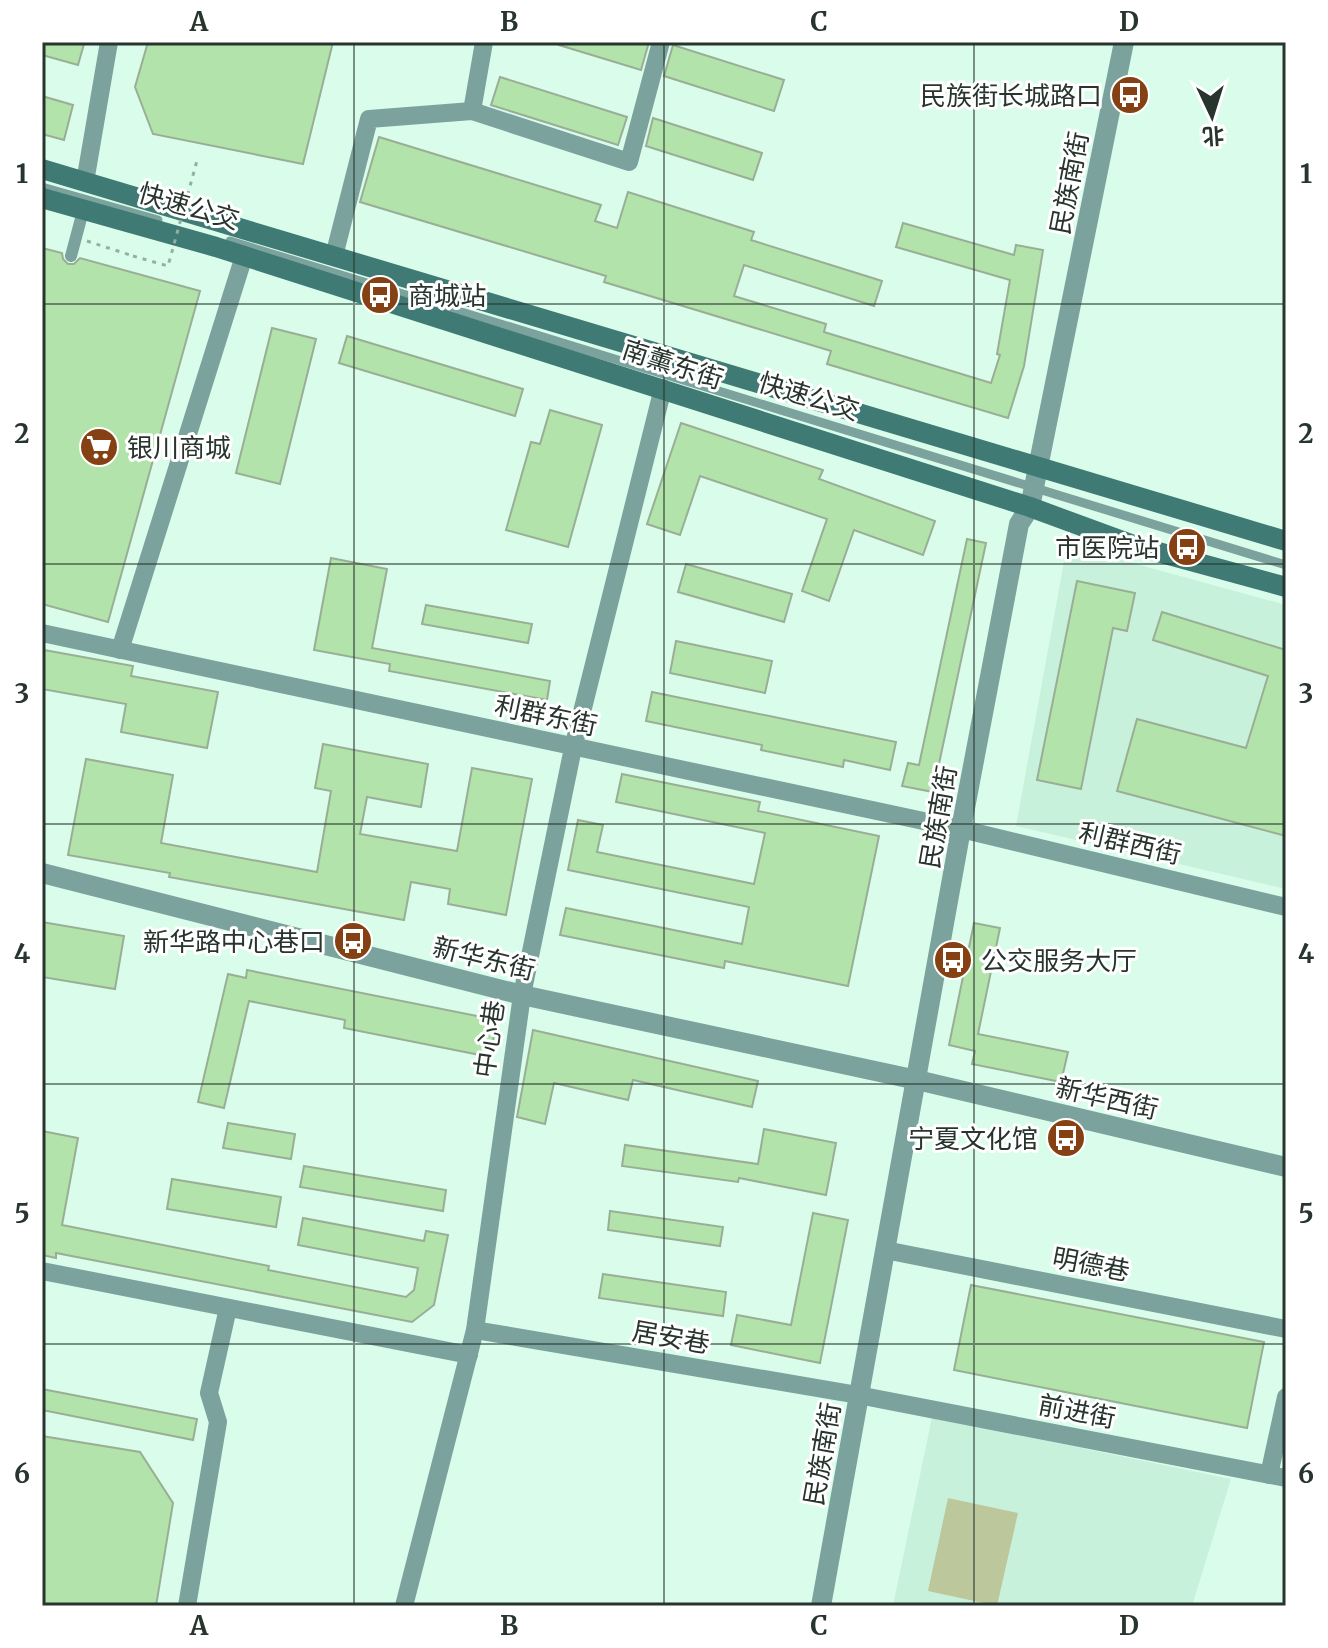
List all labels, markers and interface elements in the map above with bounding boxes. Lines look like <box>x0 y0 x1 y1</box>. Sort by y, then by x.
text: A <box>189 5 209 38</box>
text: B <box>500 5 518 38</box>
text: C <box>810 5 828 38</box>
text: D <box>1119 5 1139 38</box>
bus stop icon: 民族街长城路口 <box>1109 74 1151 116</box>
north arrow <box>1172 76 1252 156</box>
place label: 民族街长城路口 <box>920 79 1102 112</box>
text: 北 <box>1201 121 1225 151</box>
street label: 民族南街 <box>1043 129 1095 237</box>
text: 1 <box>16 157 28 190</box>
text: 1 <box>1300 157 1312 190</box>
street label: 快速公交 <box>134 176 244 236</box>
bus stop icon: 商城站 <box>359 274 401 316</box>
place label: 商城站 <box>408 279 486 312</box>
street label: 南薰东街 <box>618 332 728 396</box>
street label: 快速公交 <box>754 365 864 427</box>
text: 2 <box>14 417 30 450</box>
text: 2 <box>1298 417 1314 450</box>
supermarket icon: 银川商城 <box>78 426 120 468</box>
place label: 银川商城 <box>127 431 231 464</box>
bus stop icon: 市医院站 <box>1166 526 1208 568</box>
place label: 市医院站 <box>1055 531 1159 564</box>
text: 3 <box>15 677 29 710</box>
text: 3 <box>1299 677 1313 710</box>
street label: 利群东街 <box>492 688 600 742</box>
street label: 民族南街 <box>913 763 963 871</box>
street label: 利群西街 <box>1076 815 1184 871</box>
bus stop icon: 新华路中心巷口 <box>332 920 374 962</box>
place label: 新华路中心巷口 <box>143 925 325 958</box>
street label: 新华东街 <box>430 929 538 987</box>
text: 4 <box>14 937 31 970</box>
text: 4 <box>1298 937 1315 970</box>
bus stop icon: 公交服务大厅 <box>932 939 974 981</box>
place label: 公交服务大厅 <box>981 944 1137 977</box>
street label: 中心巷 <box>467 998 511 1080</box>
street label: 新华西街 <box>1053 1070 1161 1126</box>
bus stop icon: 宁夏文化馆 <box>1045 1117 1087 1159</box>
place label: 宁夏文化馆 <box>908 1122 1038 1155</box>
text: 5 <box>14 1197 30 1230</box>
text: 5 <box>1298 1197 1314 1230</box>
street label: 明德巷 <box>1050 1240 1132 1288</box>
street label: 居安巷 <box>630 1314 712 1360</box>
street label: 前进街 <box>1036 1387 1118 1435</box>
street label: 民族南街 <box>797 1400 847 1508</box>
text: 6 <box>14 1457 30 1490</box>
text: 6 <box>1298 1457 1314 1490</box>
text: A <box>189 1609 209 1642</box>
text: B <box>500 1609 518 1642</box>
text: C <box>810 1609 828 1642</box>
text: D <box>1119 1609 1139 1642</box>

